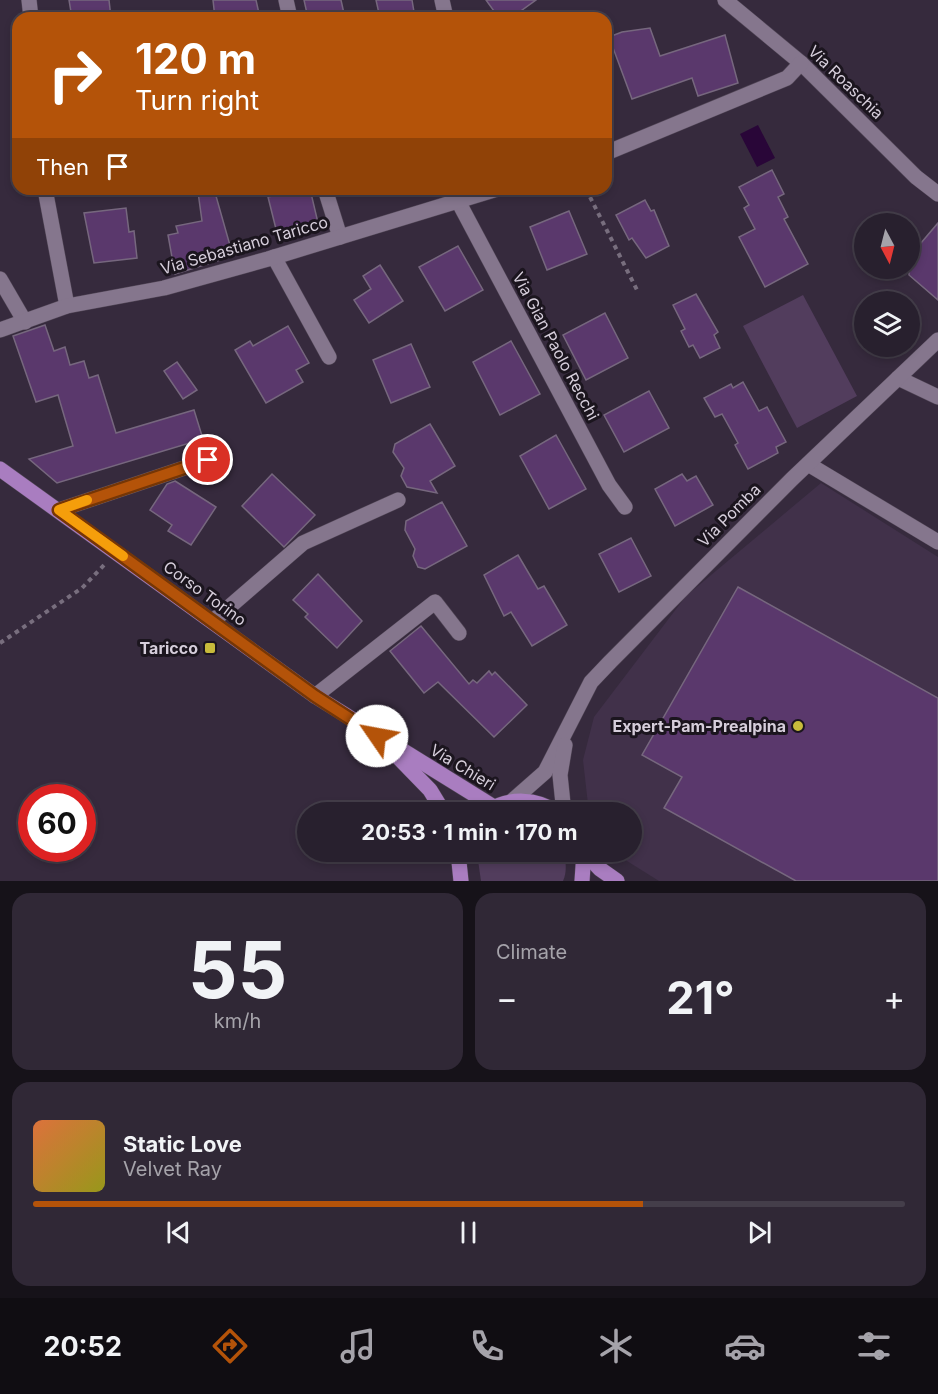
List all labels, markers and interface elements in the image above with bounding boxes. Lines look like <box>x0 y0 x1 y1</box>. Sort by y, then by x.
text: 120 m <box>135 33 256 84</box>
icon: right <box>36 36 114 114</box>
street label: Via Roaschia <box>804 41 888 123</box>
text: Turn right <box>135 84 259 117</box>
icon: arrive <box>101 150 134 183</box>
text: Then <box>36 154 89 180</box>
street label: Via Sebastiano Taricco <box>158 212 330 278</box>
north arrow <box>854 213 920 279</box>
map controls <box>854 213 920 357</box>
street label: Via Gian Paolo Recchi <box>508 268 604 424</box>
button: layers <box>854 291 920 357</box>
pin <box>182 434 233 485</box>
icon: arrive <box>191 443 224 476</box>
street label: Via Pomba <box>693 479 765 551</box>
street label: Corso Torino <box>160 556 250 630</box>
place label: Taricco <box>140 638 198 658</box>
marker: Taricco <box>203 641 217 655</box>
position arrow <box>345 704 409 768</box>
place label: Expert-Pam-Prealpina <box>612 716 786 736</box>
marker: Expert-Pam-Prealpina <box>791 719 805 733</box>
street label: Via Chieri <box>427 740 499 794</box>
speed limit sign: 60 <box>18 784 96 862</box>
text: 20:53 · 1 min · 170 m <box>361 819 578 845</box>
text: 55 <box>188 922 287 1017</box>
text: Climate <box>496 940 567 964</box>
text: 21° <box>666 970 735 1025</box>
text: − <box>496 978 518 1018</box>
text: + <box>883 978 905 1018</box>
text: km/h <box>214 1009 261 1033</box>
text: Static Love <box>123 1131 242 1157</box>
text: Velvet Ray <box>123 1157 222 1181</box>
icon: previous <box>162 1216 195 1249</box>
icon: pause <box>452 1216 485 1249</box>
icon: next <box>743 1216 776 1249</box>
icon: directions <box>209 1325 251 1367</box>
icon: music <box>337 1325 379 1367</box>
icon: phone <box>466 1325 508 1367</box>
icon: climate <box>595 1325 637 1367</box>
icon: car <box>724 1325 766 1367</box>
icon: filters <box>853 1325 895 1367</box>
text: 20:52 <box>43 1330 122 1363</box>

